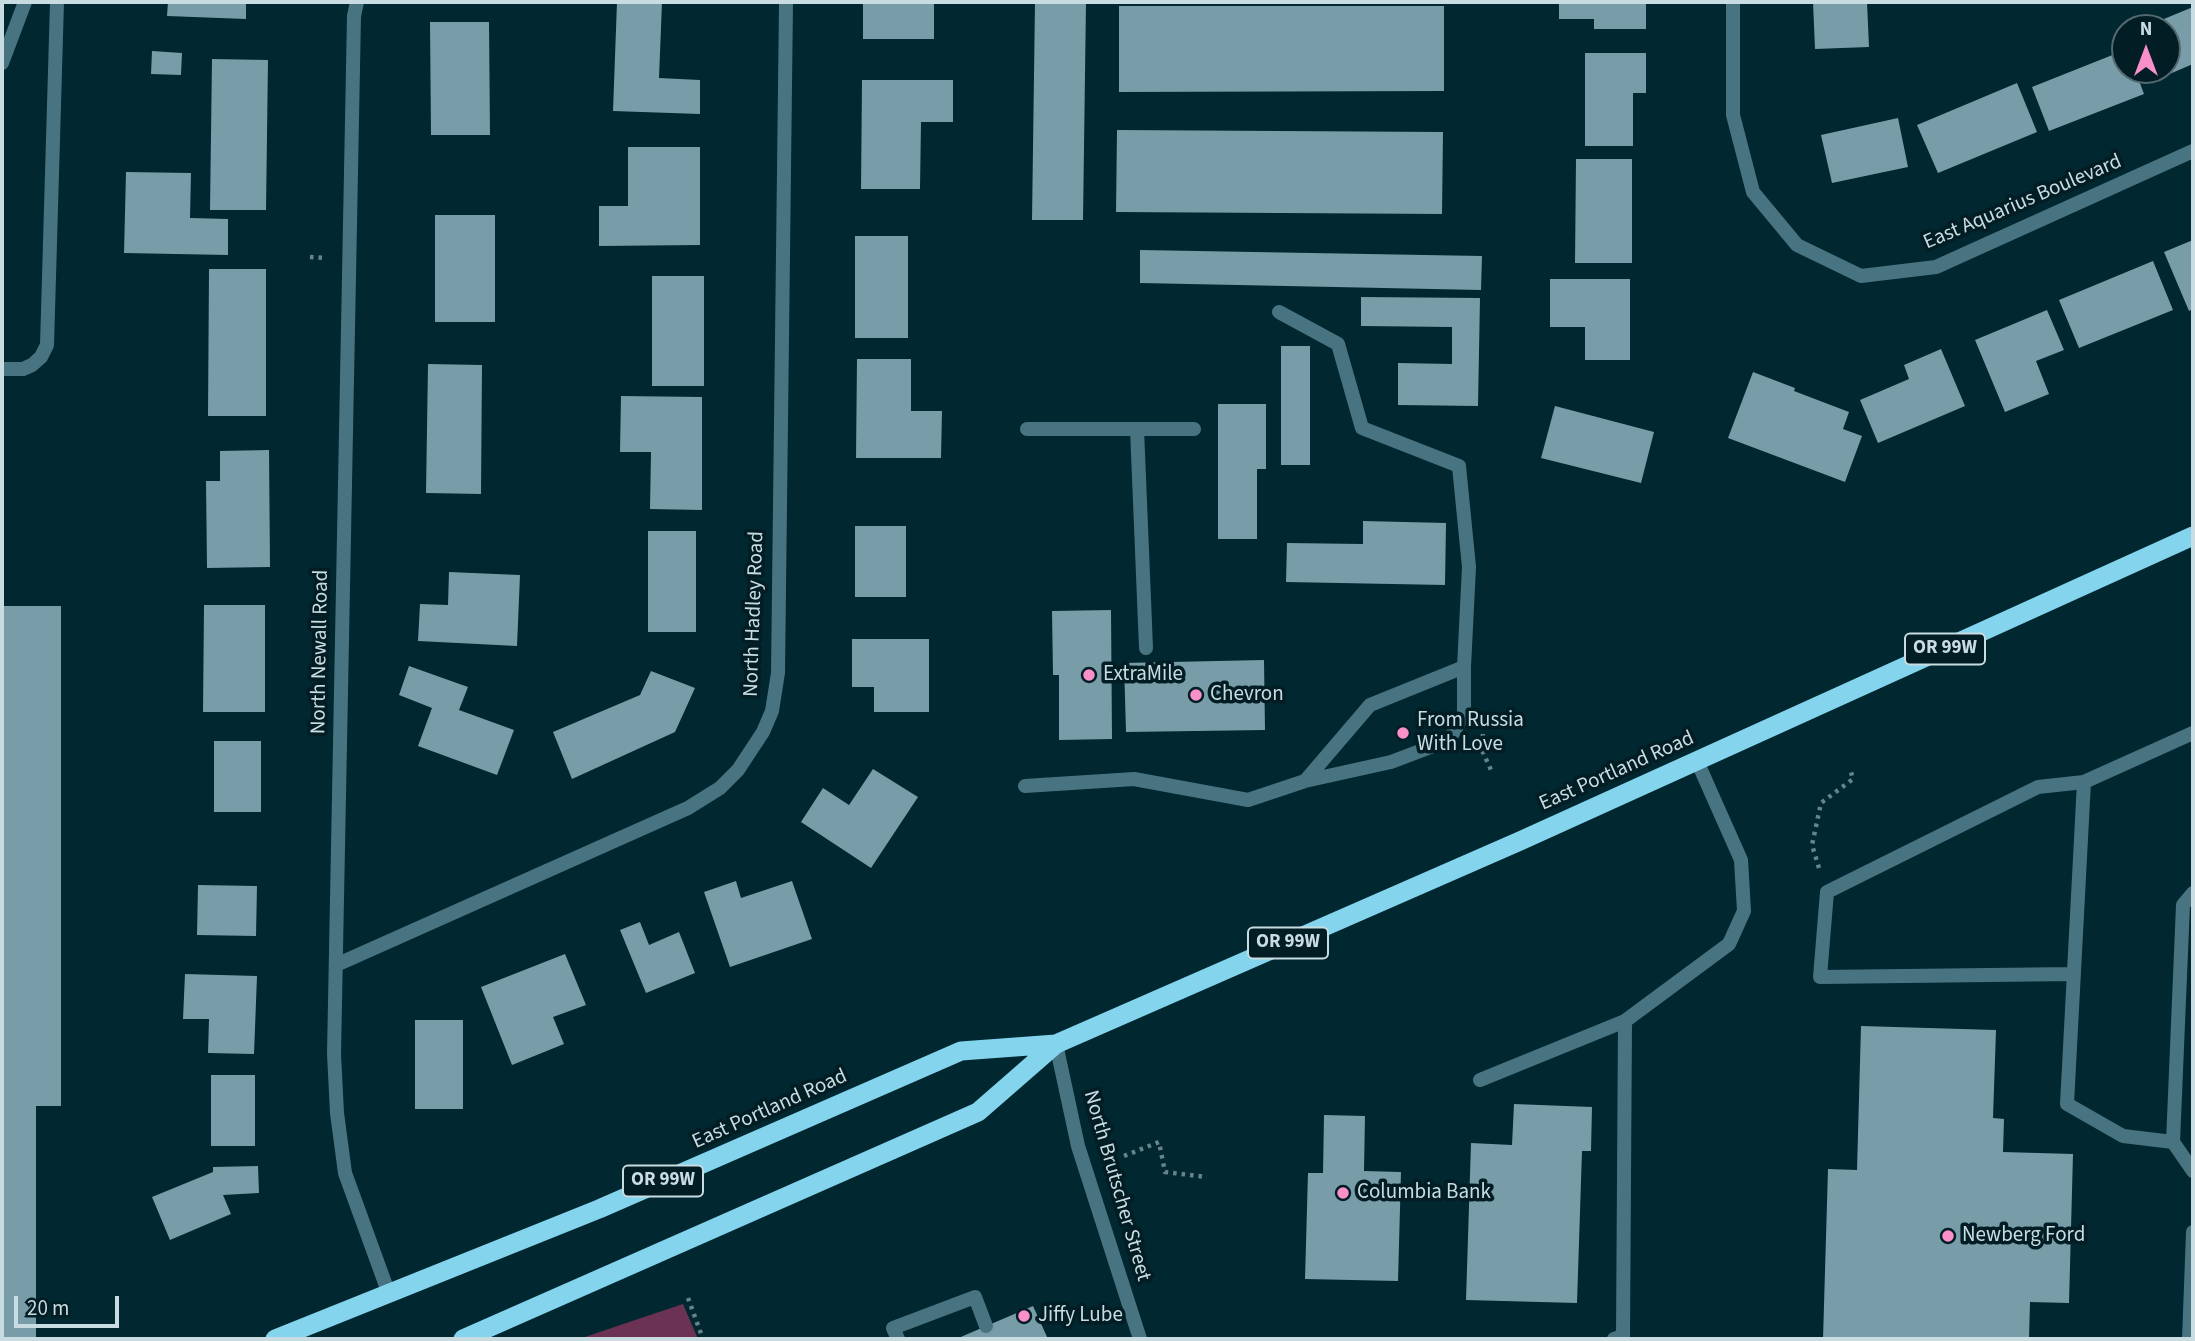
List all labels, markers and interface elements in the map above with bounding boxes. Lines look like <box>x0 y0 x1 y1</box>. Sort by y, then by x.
north arrow <box>2111 14 2181 84</box>
text: N <box>2140 16 2152 43</box>
street label: East Aquarius Boulevard <box>1920 150 2126 256</box>
street label: North Hadley Road <box>740 531 770 697</box>
street label: North Newall Road <box>307 570 335 734</box>
road number: OR 99W <box>1905 634 1985 664</box>
place label: ExtraMile <box>1103 662 1183 688</box>
marker: ExtraMile <box>1081 667 1097 683</box>
place label: Chevron <box>1210 682 1284 708</box>
marker: Chevron <box>1188 687 1204 703</box>
place label: From Russia With Love <box>1417 708 1524 758</box>
marker: From Russia With Love <box>1395 725 1411 741</box>
street label: East Portland Road <box>1536 727 1698 817</box>
road number: OR 99W <box>1248 928 1328 959</box>
street label: East Portland Road <box>689 1065 851 1155</box>
street label: North Brutscher Street <box>1077 1088 1155 1284</box>
road number: OR 99W <box>623 1166 703 1196</box>
place label: Columbia Bank <box>1357 1180 1491 1206</box>
marker: Columbia Bank <box>1335 1185 1351 1201</box>
place label: Newberg Ford <box>1962 1223 2085 1249</box>
marker: Newberg Ford <box>1940 1228 1956 1244</box>
scale bar <box>18 1282 122 1326</box>
text: 20 m <box>27 1293 69 1323</box>
place label: Jiffy Lube <box>1038 1303 1123 1329</box>
marker: Jiffy Lube <box>1016 1308 1032 1324</box>

